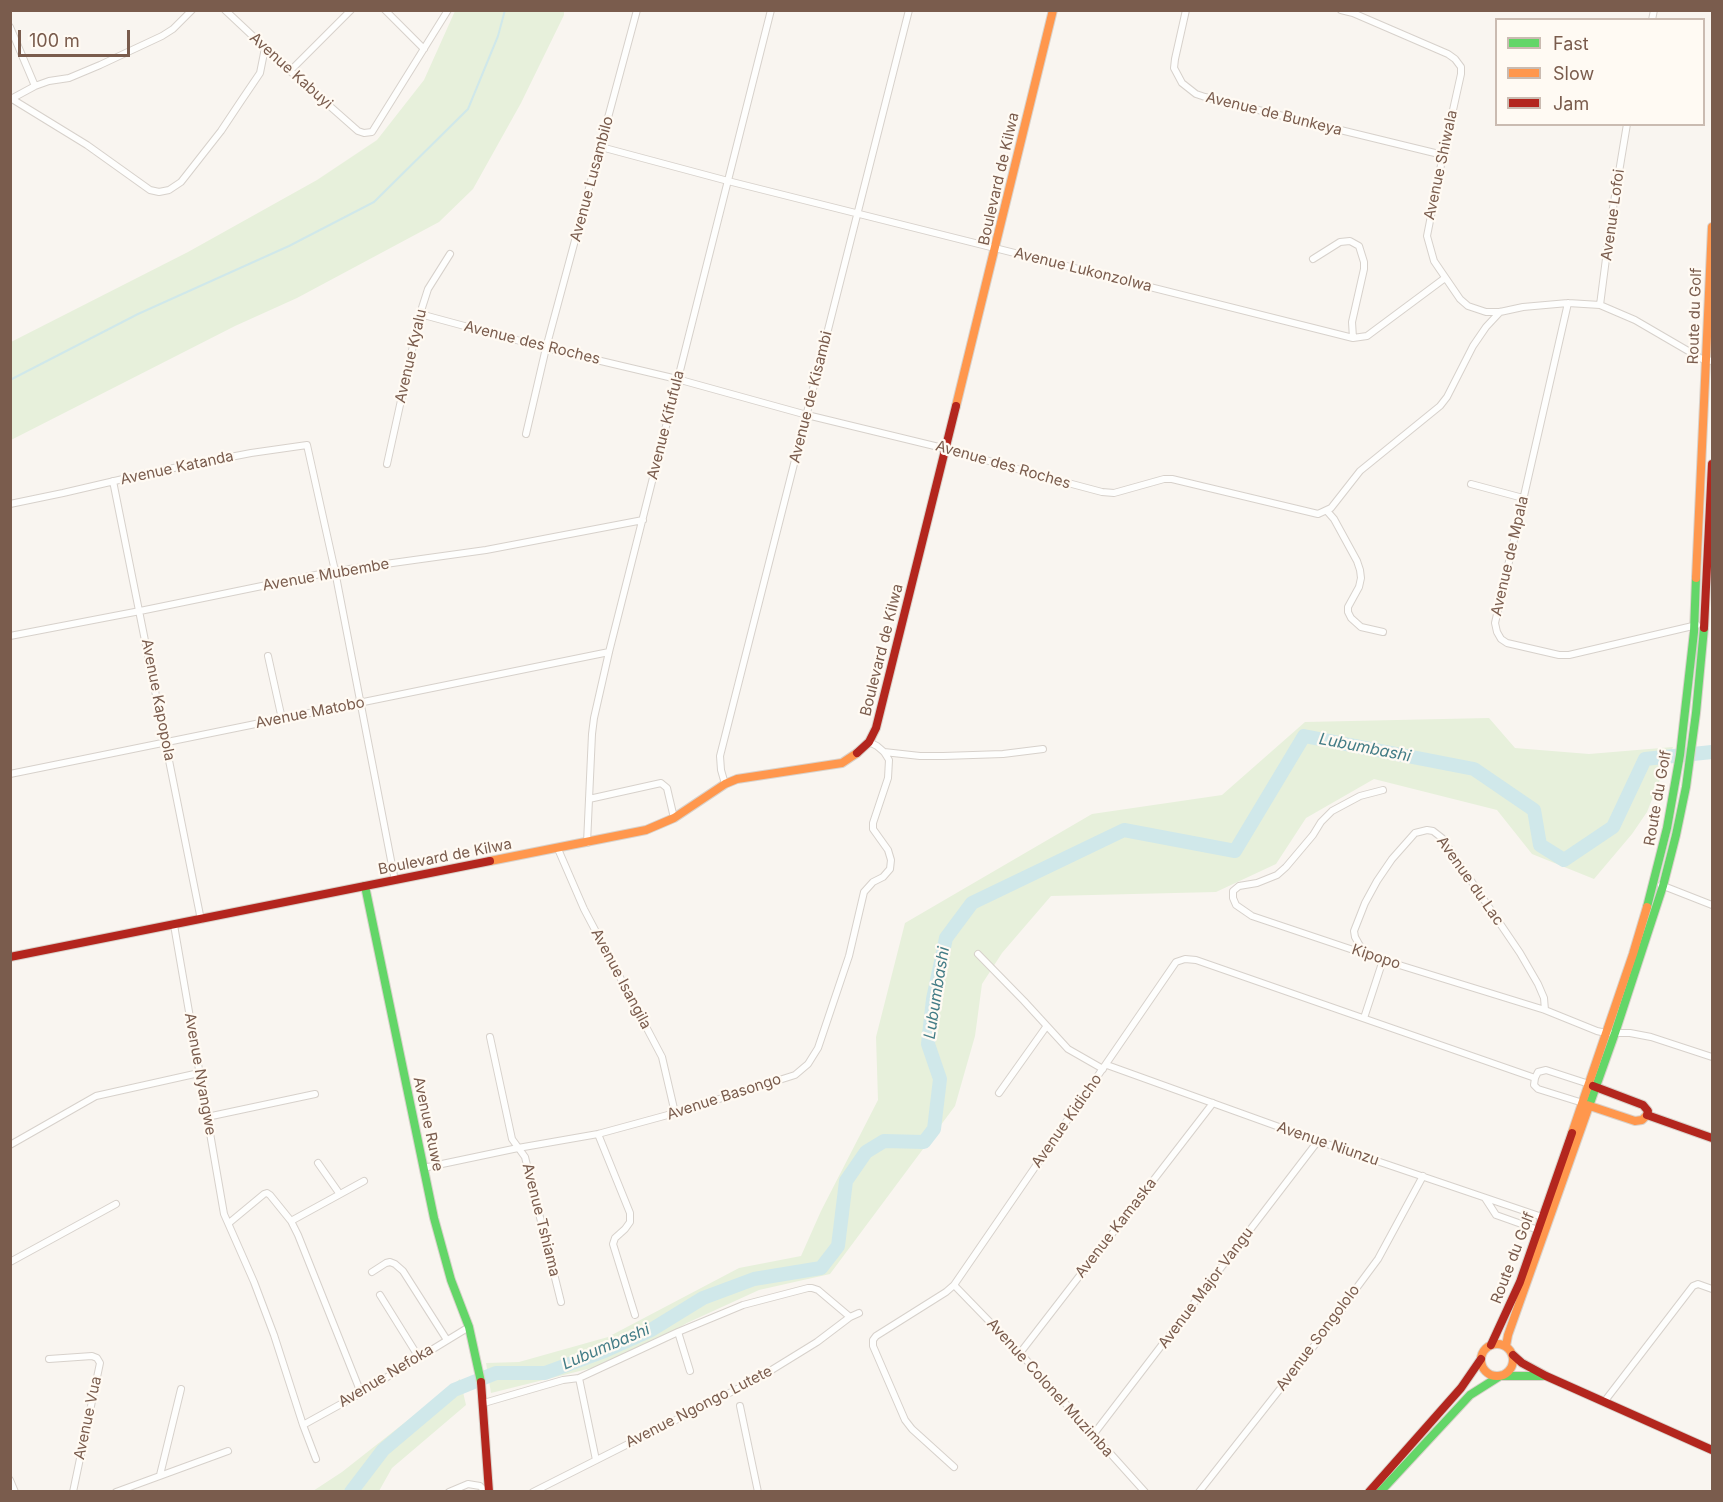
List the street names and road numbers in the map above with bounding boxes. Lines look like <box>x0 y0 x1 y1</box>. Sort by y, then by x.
street label: Avenue Kabuyi <box>246 29 336 113</box>
street label: Avenue de Bunkeya <box>1204 88 1344 140</box>
street label: Avenue Shiwala <box>1421 108 1461 222</box>
street label: Boulevard de Kilwa <box>975 111 1023 247</box>
street label: Avenue Lusambilo <box>567 114 617 244</box>
street label: Avenue Lofoi <box>1598 168 1628 262</box>
street label: Avenue Lukonzolwa <box>1012 244 1154 296</box>
street label: Route du Golf <box>1684 267 1706 365</box>
street label: Avenue Kyalu <box>391 307 431 405</box>
street label: Avenue des Roches <box>462 317 602 369</box>
street label: Avenue de Kisambi <box>786 329 836 465</box>
street label: Avenue Kifufula <box>644 369 688 481</box>
street label: Avenue des Roches <box>933 437 1073 493</box>
street label: Avenue Katanda <box>119 447 235 489</box>
street label: Avenue de Mpala <box>1487 494 1533 618</box>
street label: Avenue Mubembe <box>261 555 391 595</box>
street label: Boulevard de Kilwa <box>857 582 907 718</box>
street label: Avenue Kapopola <box>137 638 179 762</box>
street label: Avenue Matobo <box>254 694 366 732</box>
street label: Route du Golf <box>1641 749 1675 847</box>
street label: Avenue du Lac <box>1433 833 1507 929</box>
street label: Boulevard de Kilwa <box>377 835 513 879</box>
street label: Avenue Isangila <box>587 926 655 1032</box>
street label: Kipopo <box>1349 941 1403 973</box>
street label: Avenue Nyangwe <box>180 1011 220 1137</box>
street label: Avenue Basongo <box>665 1070 783 1124</box>
street label: Avenue Kidicho <box>1028 1071 1106 1171</box>
street label: Avenue Ruwe <box>409 1075 447 1173</box>
street label: Avenue Niunzu <box>1275 1118 1381 1170</box>
street label: Avenue Tshiama <box>518 1162 564 1278</box>
street label: Avenue Kamaska <box>1071 1175 1161 1281</box>
street label: Route du Golf <box>1487 1210 1539 1306</box>
street label: Avenue Major Vangu <box>1155 1224 1257 1352</box>
street label: Avenue Songololo <box>1272 1282 1364 1394</box>
street label: Avenue Colonel Muzimba <box>983 1315 1117 1461</box>
street label: Avenue Nefoka <box>335 1341 437 1411</box>
street label: Avenue Ngongo Lutete <box>623 1362 775 1452</box>
street label: Avenue Vua <box>70 1375 106 1461</box>

